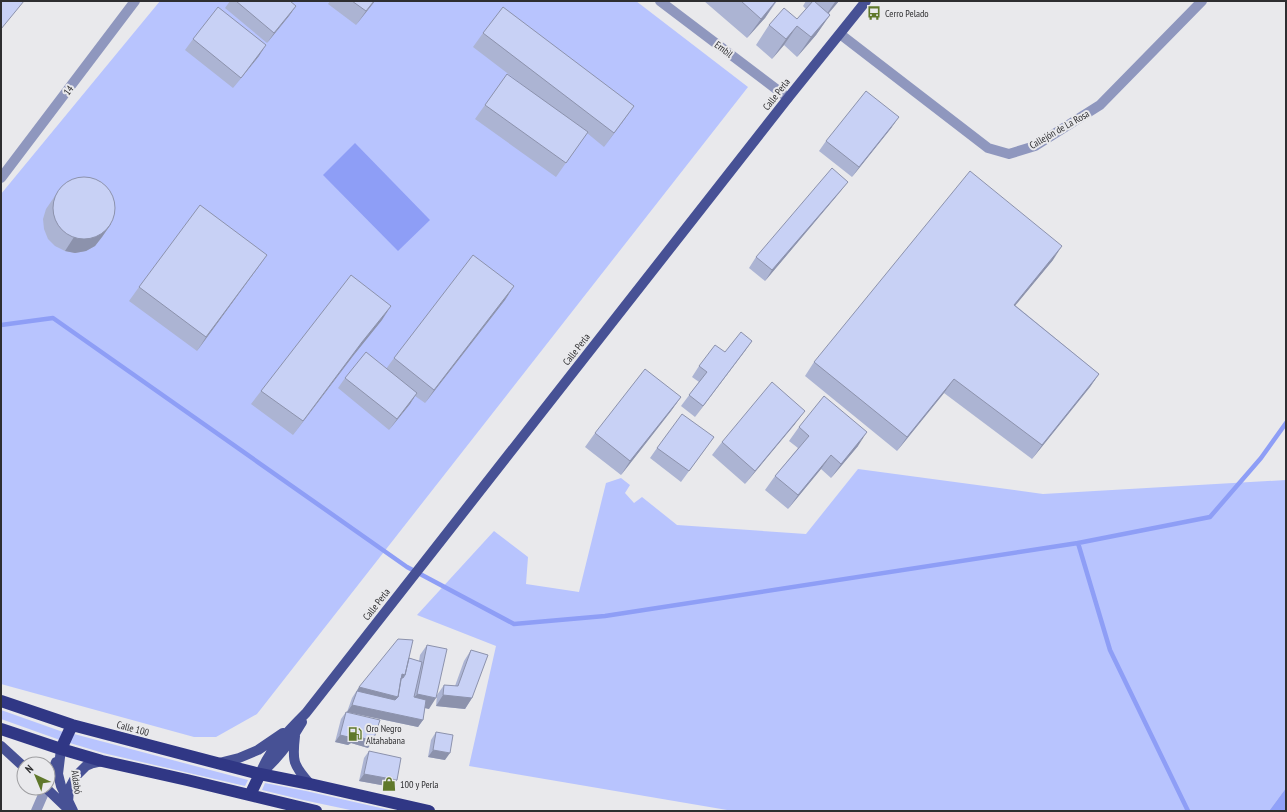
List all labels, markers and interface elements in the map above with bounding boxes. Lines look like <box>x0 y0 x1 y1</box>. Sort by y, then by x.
bus stop icon: Cerro Pelado <box>866 5 882 21</box>
place label: Cerro Pelado <box>885 7 929 20</box>
street label: Embil <box>712 38 736 61</box>
street label: Calle Perla <box>760 76 793 113</box>
street label: 14 <box>61 82 77 98</box>
street label: Callejón de La Rosa <box>1027 107 1092 152</box>
street label: Calle Perla <box>560 331 593 368</box>
street label: Calle Perla <box>360 586 393 623</box>
street label: Calle 100 <box>115 718 151 739</box>
place label: Oro Negro Altahabana <box>366 722 405 747</box>
fuel station icon: Oro Negro Altahabana <box>347 726 363 742</box>
north arrow <box>16 756 56 796</box>
text: N <box>22 762 36 776</box>
street label: Aldabó <box>68 769 85 795</box>
shop icon: 100 y Perla <box>381 776 397 792</box>
place label: 100 y Perla <box>400 778 439 791</box>

